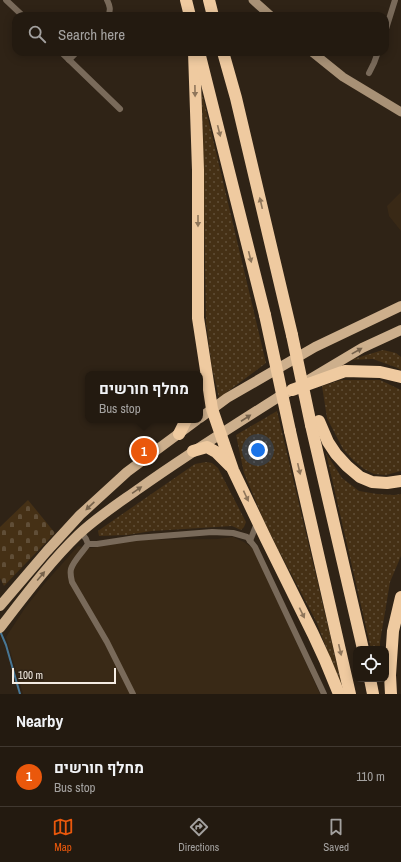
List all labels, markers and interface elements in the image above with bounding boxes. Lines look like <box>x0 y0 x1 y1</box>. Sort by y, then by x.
search box <box>12 12 389 56</box>
icon: search <box>26 23 48 45</box>
text: Search here <box>58 24 125 45</box>
one-way arrow <box>192 85 198 98</box>
one-way arrow <box>216 124 222 137</box>
one-way arrow <box>257 197 263 209</box>
one-way arrow <box>195 215 201 228</box>
one-way arrow <box>248 250 254 263</box>
one-way arrow <box>351 347 363 354</box>
popup <box>85 371 203 423</box>
text: מחלף חורשים <box>99 378 189 399</box>
text: Bus stop <box>99 400 141 417</box>
one-way arrow <box>241 414 251 422</box>
pin: 1 <box>131 436 157 466</box>
your location <box>248 440 268 460</box>
one-way arrow <box>296 462 302 475</box>
one-way arrow <box>132 486 143 494</box>
one-way arrow <box>243 490 249 502</box>
one-way arrow <box>85 501 95 510</box>
one-way arrow <box>37 571 46 582</box>
one-way arrow <box>299 607 306 619</box>
one-way arrow <box>338 644 344 656</box>
map controls <box>353 646 389 682</box>
button: locate <box>353 646 389 682</box>
scale bar <box>12 666 116 685</box>
text: 100 m <box>18 668 43 682</box>
text: Nearby <box>16 709 63 732</box>
text: מחלף חורשים <box>54 757 144 778</box>
text: 1 <box>26 768 32 785</box>
text: 110 m <box>356 768 385 785</box>
text: Bus stop <box>54 779 95 796</box>
tab: Map <box>52 816 74 854</box>
tab: Directions <box>178 816 219 854</box>
tab: Saved <box>323 816 349 854</box>

